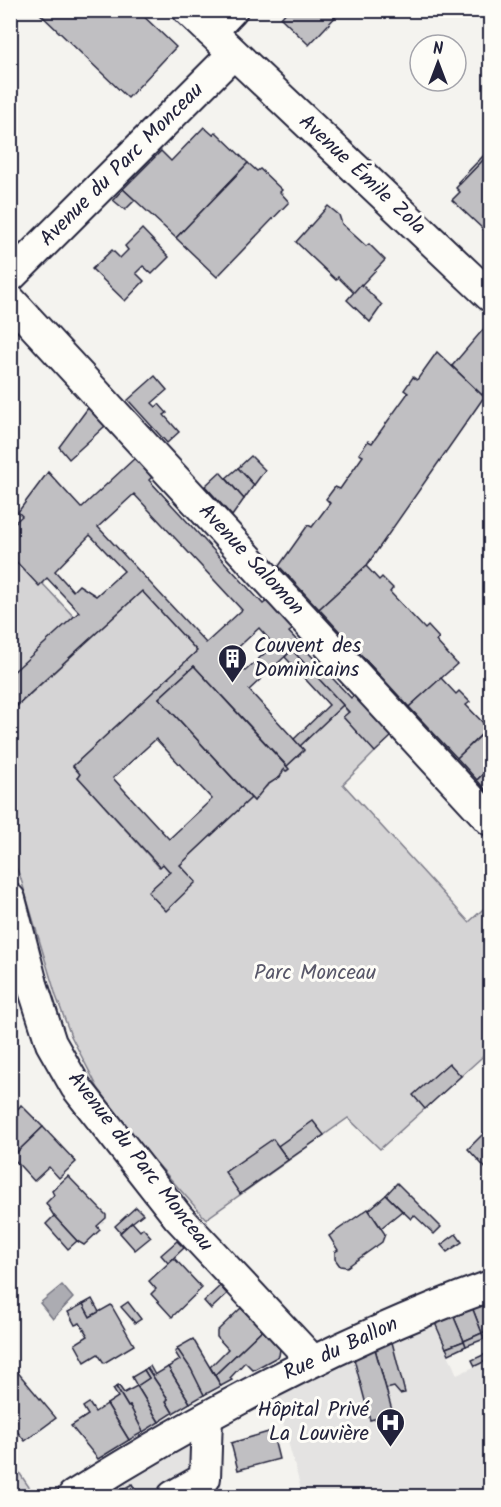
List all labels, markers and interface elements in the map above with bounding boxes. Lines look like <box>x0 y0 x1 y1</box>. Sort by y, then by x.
north arrow <box>408 33 468 93</box>
text: N <box>433 37 443 62</box>
street label: Avenue du Parc Monceau <box>32 75 212 255</box>
street label: Avenue Émile Zola <box>290 107 434 243</box>
street label: Avenue Salomon <box>190 496 312 624</box>
place label: Couvent des Dominicains <box>254 630 361 687</box>
building icon: Couvent des Dominicains <box>217 642 249 684</box>
park label: Parc Monceau <box>254 957 376 990</box>
street label: Avenue du Parc Monceau <box>59 1065 221 1259</box>
street label: Rue du Ballon <box>278 1308 404 1390</box>
place label: Hôpital Privé La Louvière <box>257 1394 370 1451</box>
hospital icon: Hôpital Privé La Louvière <box>374 1406 406 1448</box>

